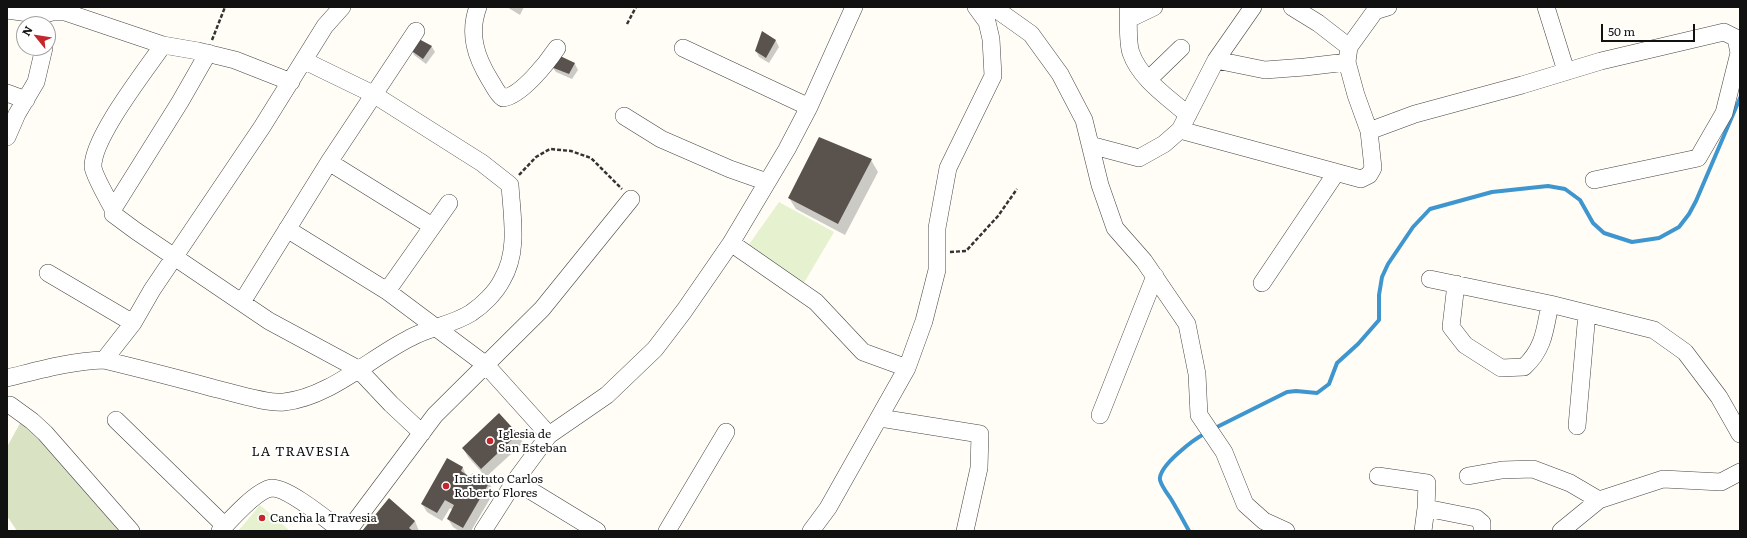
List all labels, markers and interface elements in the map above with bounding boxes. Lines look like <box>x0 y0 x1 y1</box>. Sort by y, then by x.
north arrow <box>16 16 56 56</box>
scale bar <box>1603 16 1697 42</box>
text: 50 m <box>1608 22 1635 40</box>
text: N <box>17 23 36 39</box>
place label: Iglesia de San Esteban <box>498 427 567 455</box>
marker: Iglesia de San Esteban <box>485 436 495 446</box>
district label: LA TRAVESIA <box>251 444 351 460</box>
place label: Instituto Carlos Roberto Flores <box>454 472 543 500</box>
marker: Instituto Carlos Roberto Flores <box>441 481 451 491</box>
place label: Cancha la Travesia <box>270 511 377 525</box>
marker: Cancha la Travesia <box>257 513 267 523</box>

